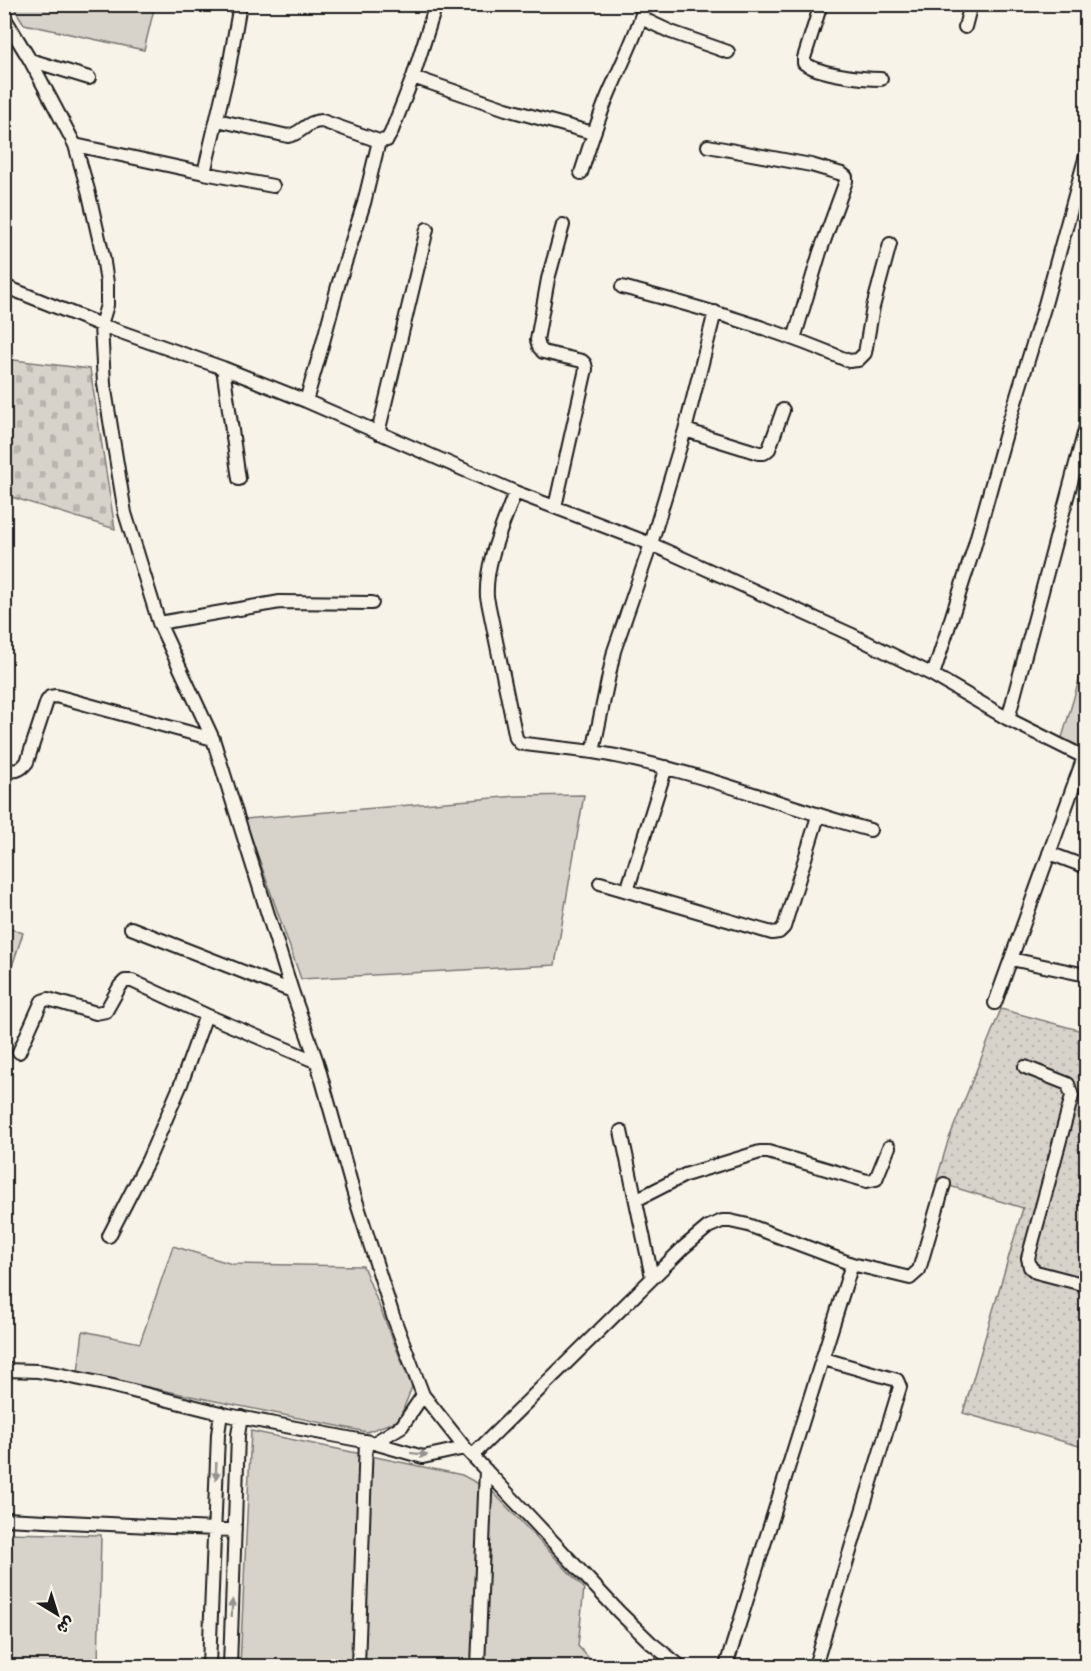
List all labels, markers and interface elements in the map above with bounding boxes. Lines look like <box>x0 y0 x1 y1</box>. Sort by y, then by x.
one-way arrow <box>410 1449 429 1459</box>
one-way arrow <box>212 1462 221 1481</box>
north arrow <box>27 1584 87 1644</box>
one-way arrow <box>227 1599 237 1618</box>
text: ش <box>53 1613 79 1639</box>

